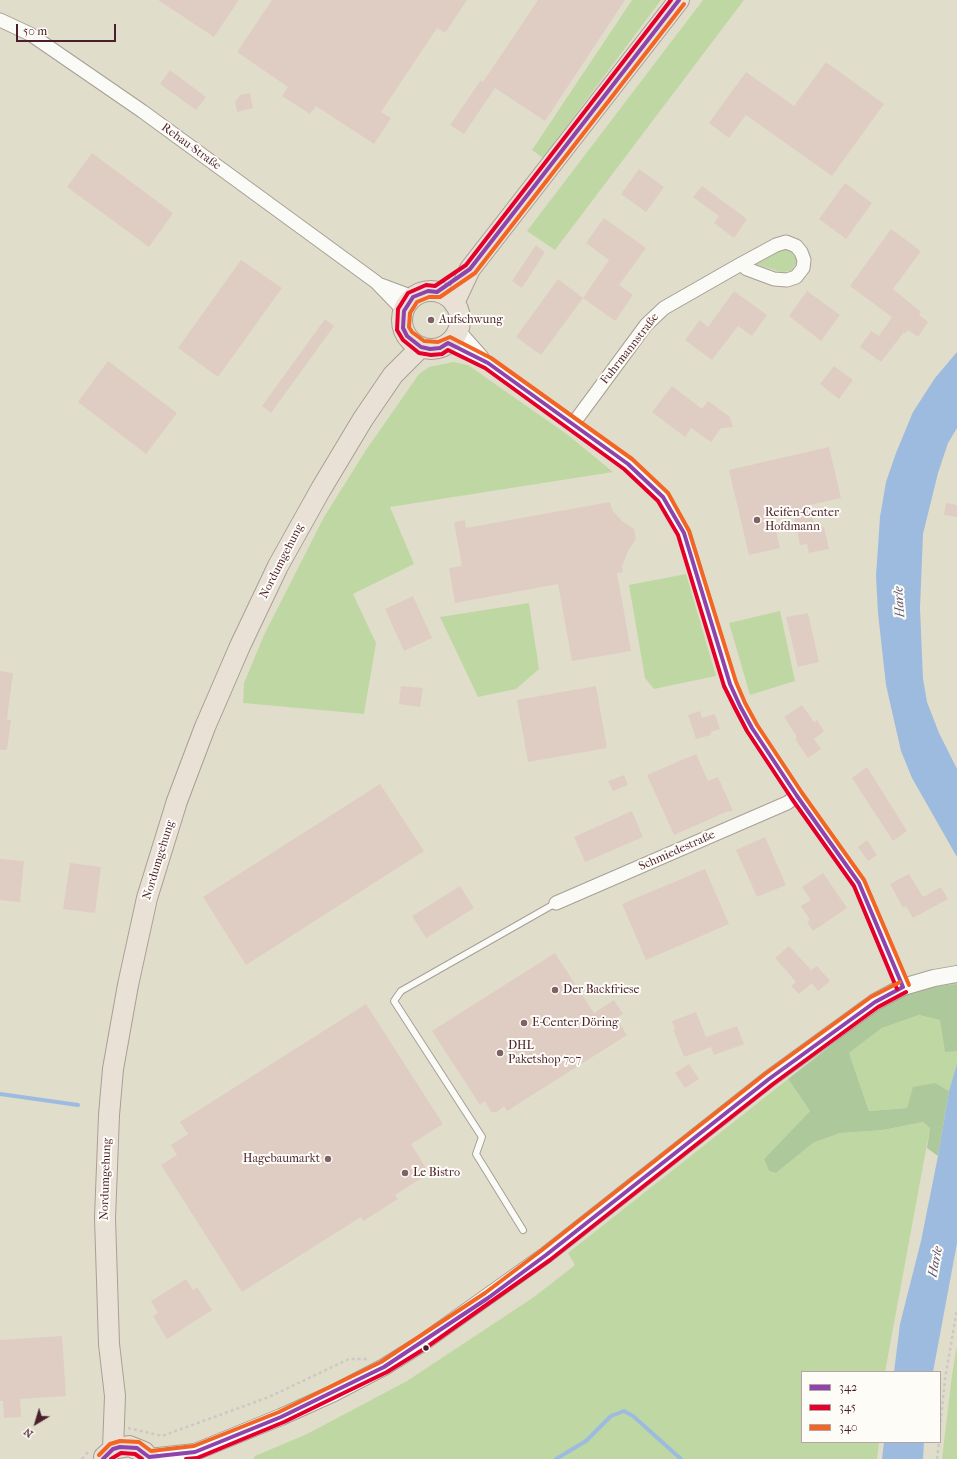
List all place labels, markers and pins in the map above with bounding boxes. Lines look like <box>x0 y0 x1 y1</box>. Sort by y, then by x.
place label: Aufschwung <box>439 313 503 327</box>
marker: Aufschwung <box>426 315 436 325</box>
place label: Reifen-Center Hofdmann <box>765 506 839 534</box>
marker: Reifen-Center Hofdmann <box>752 515 762 525</box>
place label: Der Backfriese <box>563 983 639 997</box>
marker: Der Backfriese <box>550 985 560 995</box>
place label: E-Center Döring <box>532 1016 618 1030</box>
marker: E-Center Döring <box>519 1018 529 1028</box>
place label: DHL Paketshop 707 <box>508 1039 581 1067</box>
marker: DHL Paketshop 707 <box>495 1048 505 1058</box>
place label: Hagebaumarkt <box>243 1152 320 1166</box>
marker: Hagebaumarkt <box>323 1154 333 1164</box>
place label: Le Bistro <box>413 1166 460 1180</box>
marker: Le Bistro <box>400 1168 410 1178</box>
unlabelled marker <box>421 1343 431 1353</box>

